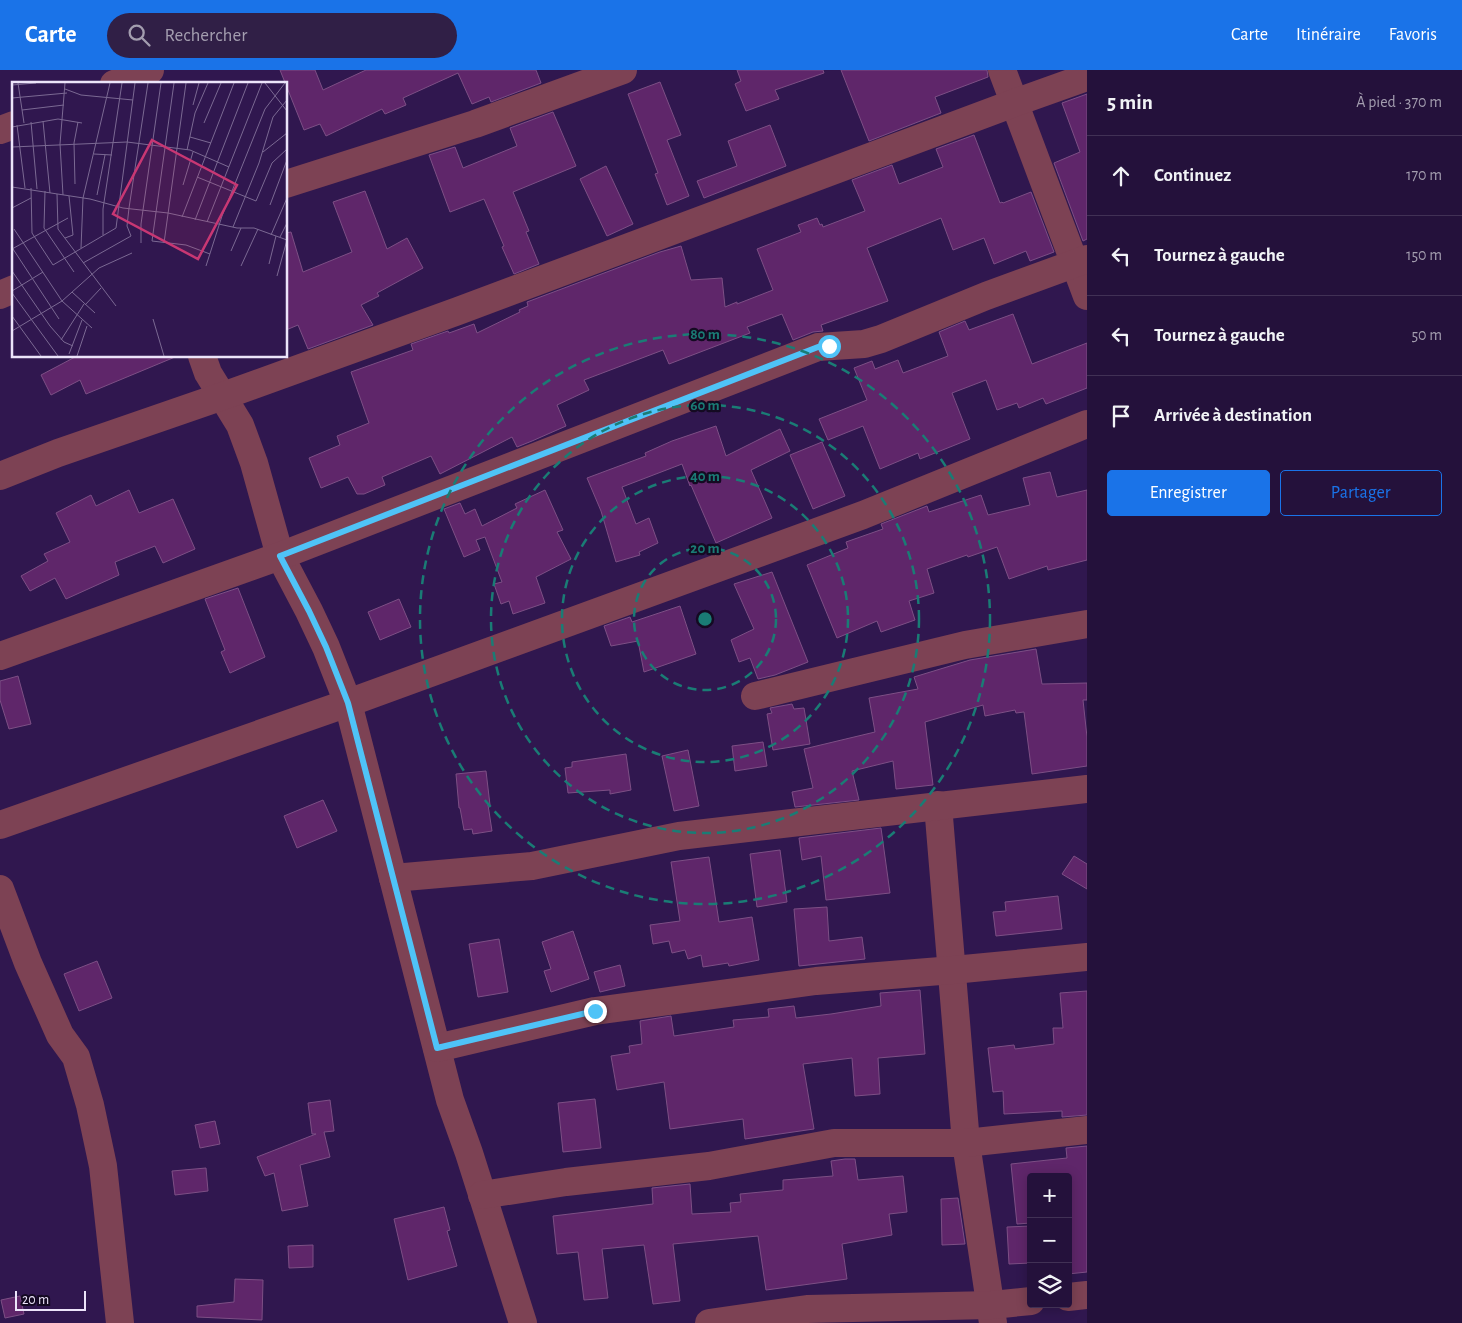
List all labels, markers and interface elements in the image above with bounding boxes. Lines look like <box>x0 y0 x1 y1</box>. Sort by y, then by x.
search box <box>107 13 457 58</box>
icon: search <box>125 21 153 49</box>
text: Carte <box>25 23 77 47</box>
text: Rechercher <box>165 26 247 45</box>
text: Carte <box>1231 26 1268 44</box>
text: Itinéraire <box>1296 26 1361 44</box>
text: Favoris <box>1389 26 1437 44</box>
inset map <box>12 82 288 358</box>
text: 5 min <box>1107 92 1153 113</box>
text: À pied · 370 m <box>1356 94 1442 110</box>
icon: ahead <box>1107 162 1135 190</box>
text: Continuez <box>1154 166 1231 185</box>
text: 170 m <box>1406 167 1442 183</box>
icon: left <box>1107 242 1135 270</box>
text: Tournez à gauche <box>1154 246 1285 265</box>
text: 150 m <box>1406 247 1442 263</box>
icon: left <box>1107 322 1135 350</box>
text: Tournez à gauche <box>1154 326 1285 345</box>
text: 80 m <box>690 327 720 342</box>
text: 50 m <box>1411 327 1442 343</box>
route start <box>818 335 841 358</box>
text: 60 m <box>690 398 720 413</box>
icon: arrive <box>1107 402 1135 430</box>
text: Arrivée à destination <box>1154 406 1312 425</box>
text: 40 m <box>690 469 720 484</box>
button: Enregistrer <box>1107 470 1270 516</box>
button: Partager <box>1280 470 1442 516</box>
text: 20 m <box>690 541 720 556</box>
centre of rings <box>696 610 714 628</box>
route end <box>584 1000 607 1023</box>
map controls <box>1027 1173 1072 1308</box>
button: + <box>1027 1173 1072 1218</box>
button: − <box>1027 1218 1072 1263</box>
button: layers <box>1027 1263 1072 1308</box>
scale bar <box>15 1288 86 1311</box>
text: 20 m <box>22 1293 49 1307</box>

